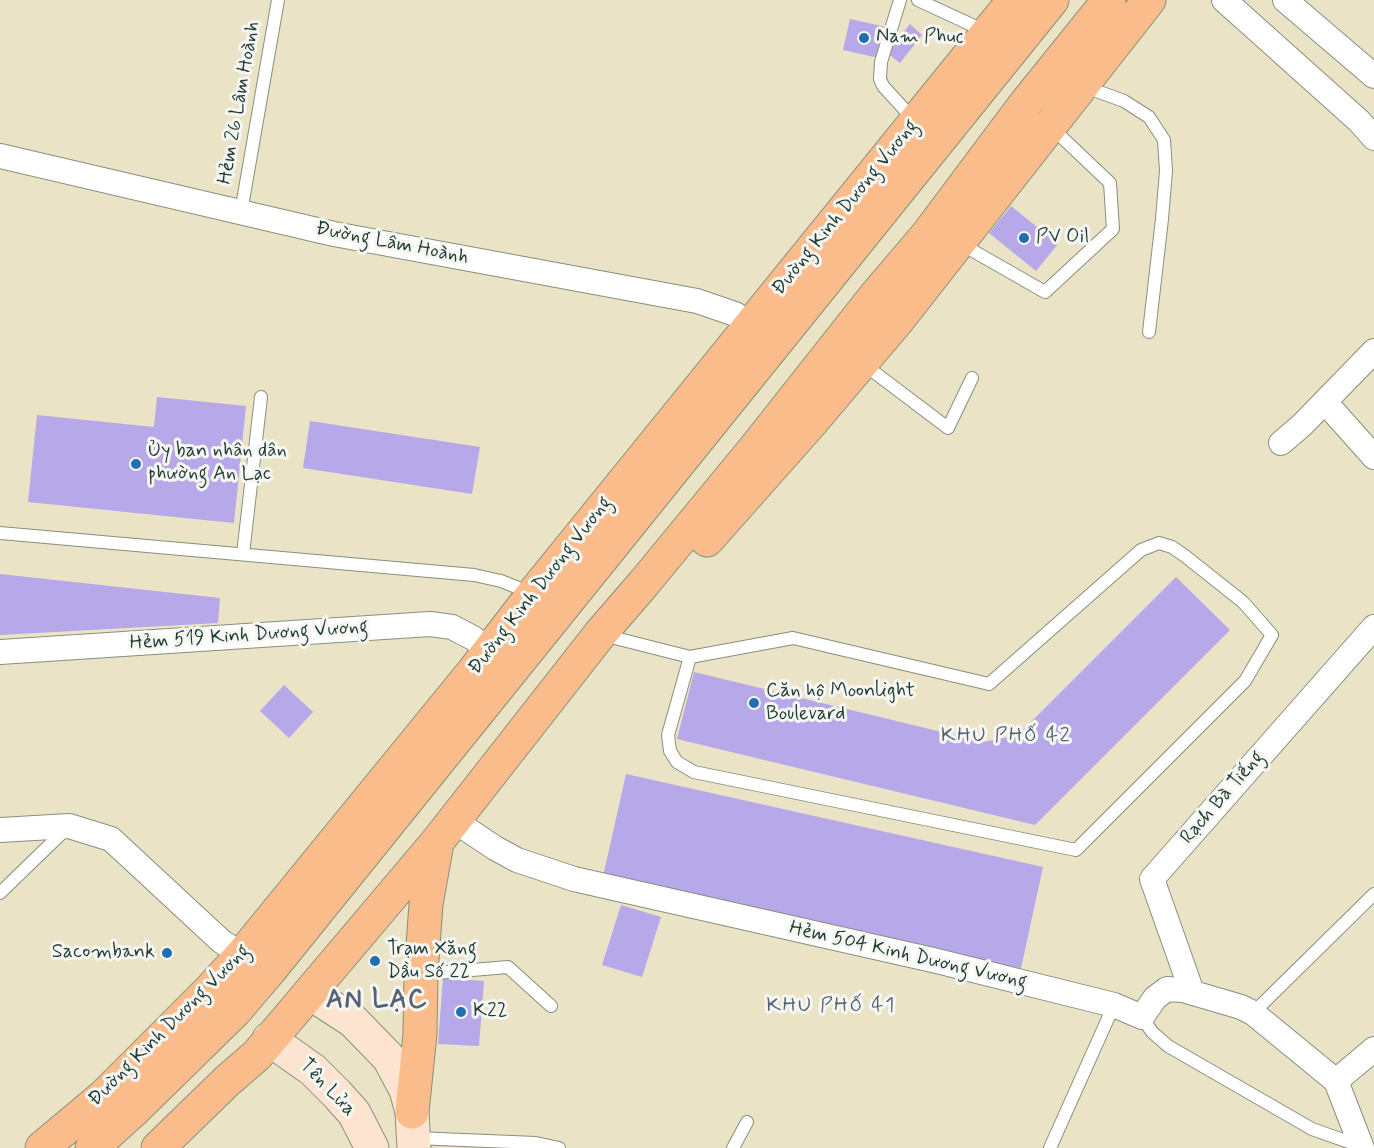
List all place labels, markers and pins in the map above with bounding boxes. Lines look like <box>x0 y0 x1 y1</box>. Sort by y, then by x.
place label: Nam Phuc <box>876 26 963 50</box>
marker: Nam Phuc <box>857 31 871 45</box>
place label: PV Oil <box>1036 226 1089 250</box>
marker: PV Oil <box>1017 231 1031 245</box>
place label: Ủy ban nhân dân phường An Lạc <box>148 440 287 487</box>
marker: Ủy ban nhân dân phường An Lạc <box>129 457 143 471</box>
place label: Căn hộ Moonlight Boulevard <box>766 680 915 727</box>
marker: Căn hộ Moonlight Boulevard <box>747 696 761 710</box>
place label: Trạm Xăng Dầu Số 22 <box>387 938 477 985</box>
place label: Sacombank <box>52 941 155 965</box>
marker: Sacombank <box>160 946 174 960</box>
marker: Trạm Xăng Dầu Số 22 <box>368 954 382 968</box>
place label: K22 <box>473 1000 507 1024</box>
marker: K22 <box>454 1005 468 1019</box>

